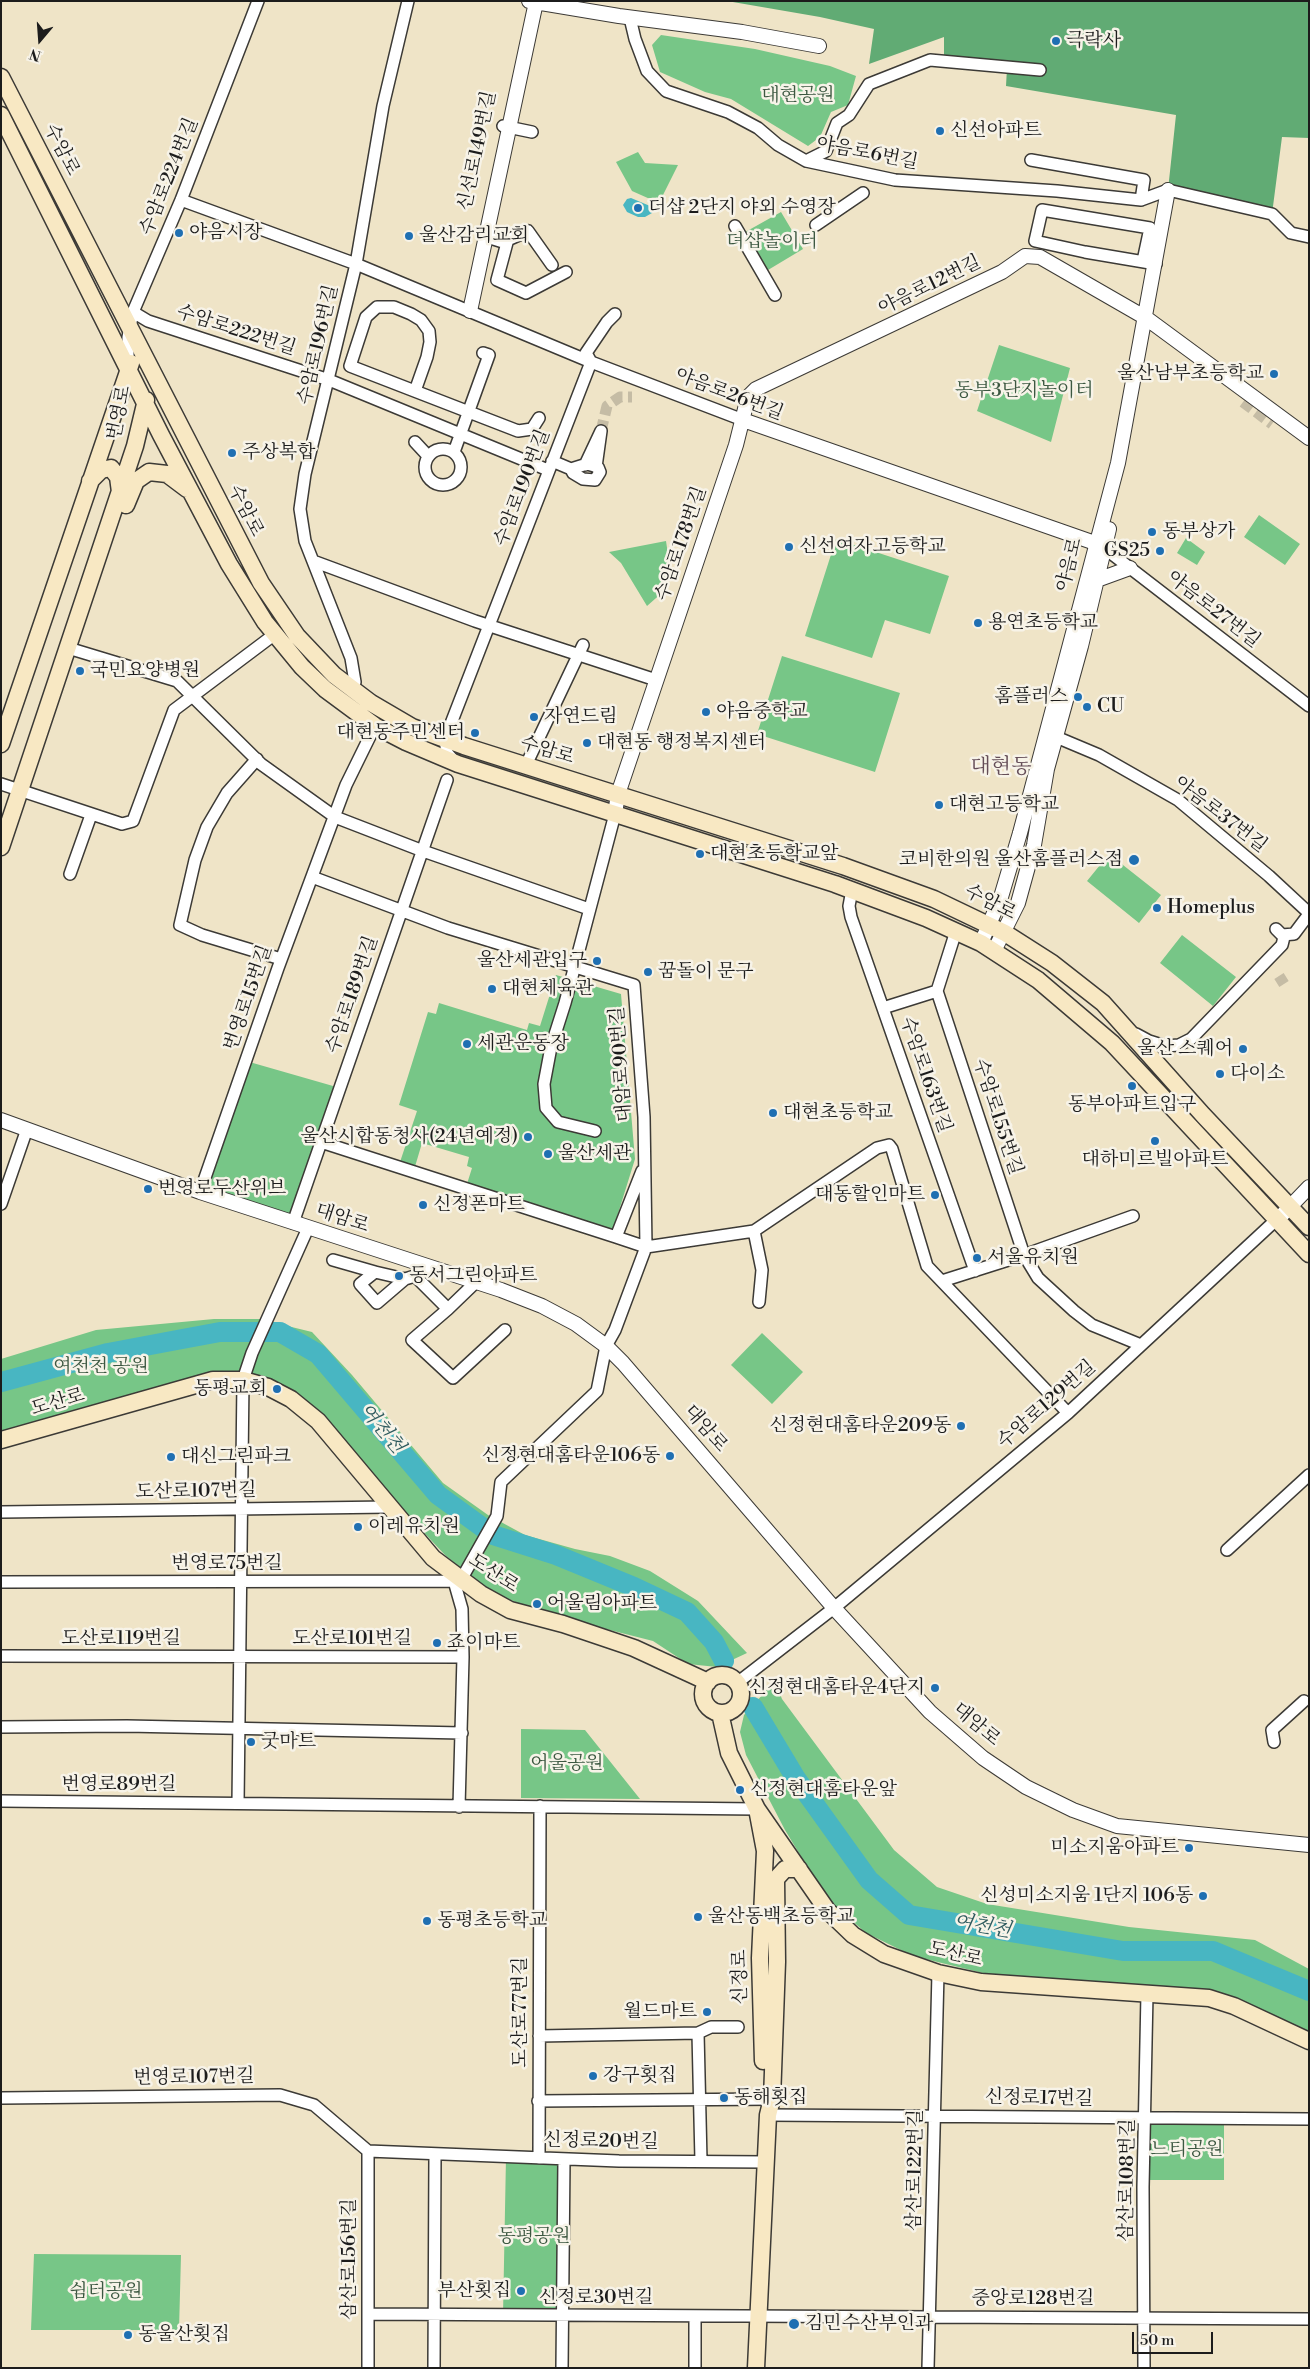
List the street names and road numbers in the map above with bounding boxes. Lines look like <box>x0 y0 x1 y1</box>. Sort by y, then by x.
street label: 신선로149번길 <box>454 89 502 213</box>
street label: 수암로224번길 <box>136 115 204 239</box>
street label: 수암로 <box>38 120 84 180</box>
street label: 야음로6번길 <box>814 133 920 175</box>
street label: 야음로12번길 <box>875 251 985 321</box>
street label: 수암로196번길 <box>294 283 344 407</box>
street label: 수암로222번길 <box>173 301 299 361</box>
street label: 야음로26번길 <box>672 364 786 426</box>
street label: 번영로 <box>104 384 136 442</box>
street label: 수암로190번길 <box>490 426 556 550</box>
street label: 수암로 <box>222 481 268 541</box>
street label: 수암로178번길 <box>652 484 712 604</box>
street label: 야음로 <box>1052 536 1088 594</box>
street label: 야음로27번길 <box>1162 567 1264 653</box>
street label: 수암로 <box>517 732 577 770</box>
street label: 야음로37번길 <box>1169 772 1271 858</box>
street label: 수암로 <box>960 880 1020 926</box>
street label: 수암로189번길 <box>322 933 384 1057</box>
street label: 번영로15번길 <box>220 942 278 1054</box>
street label: 대암로90번길 <box>607 1005 637 1123</box>
street label: 수암로163번길 <box>894 1014 956 1136</box>
street label: 수암로155번길 <box>967 1056 1027 1178</box>
street label: 대암로 <box>312 1200 372 1238</box>
street label: 수암로129번길 <box>993 1356 1101 1454</box>
street label: 도산로 <box>28 1384 88 1422</box>
street label: 대암로 <box>678 1401 732 1457</box>
street label: 도산로107번길 <box>135 1480 257 1504</box>
street label: 도산로 <box>464 1549 522 1599</box>
street label: 번영로75번길 <box>171 1553 283 1575</box>
street label: 도산로119번길 <box>61 1628 181 1650</box>
street label: 도산로101번길 <box>292 1628 412 1650</box>
street label: 대암로 <box>948 1699 1004 1751</box>
street label: 번영로89번길 <box>62 1774 176 1796</box>
street label: 도산로 <box>926 1938 984 1972</box>
street label: 신정로 <box>729 1949 753 2005</box>
street label: 도산로77번길 <box>510 1957 532 2067</box>
street label: 번영로107번길 <box>133 2066 255 2090</box>
street label: 신정로17번길 <box>985 2087 1093 2111</box>
street label: 삼산로122번길 <box>904 2109 928 2231</box>
street label: 삼산로108번길 <box>1116 2118 1140 2242</box>
street label: 신정로20번길 <box>543 2130 659 2154</box>
street label: 삼산로156번길 <box>339 2198 361 2320</box>
street label: 신정로30번길 <box>539 2287 653 2309</box>
street label: 중앙로128번길 <box>972 2288 1094 2310</box>

